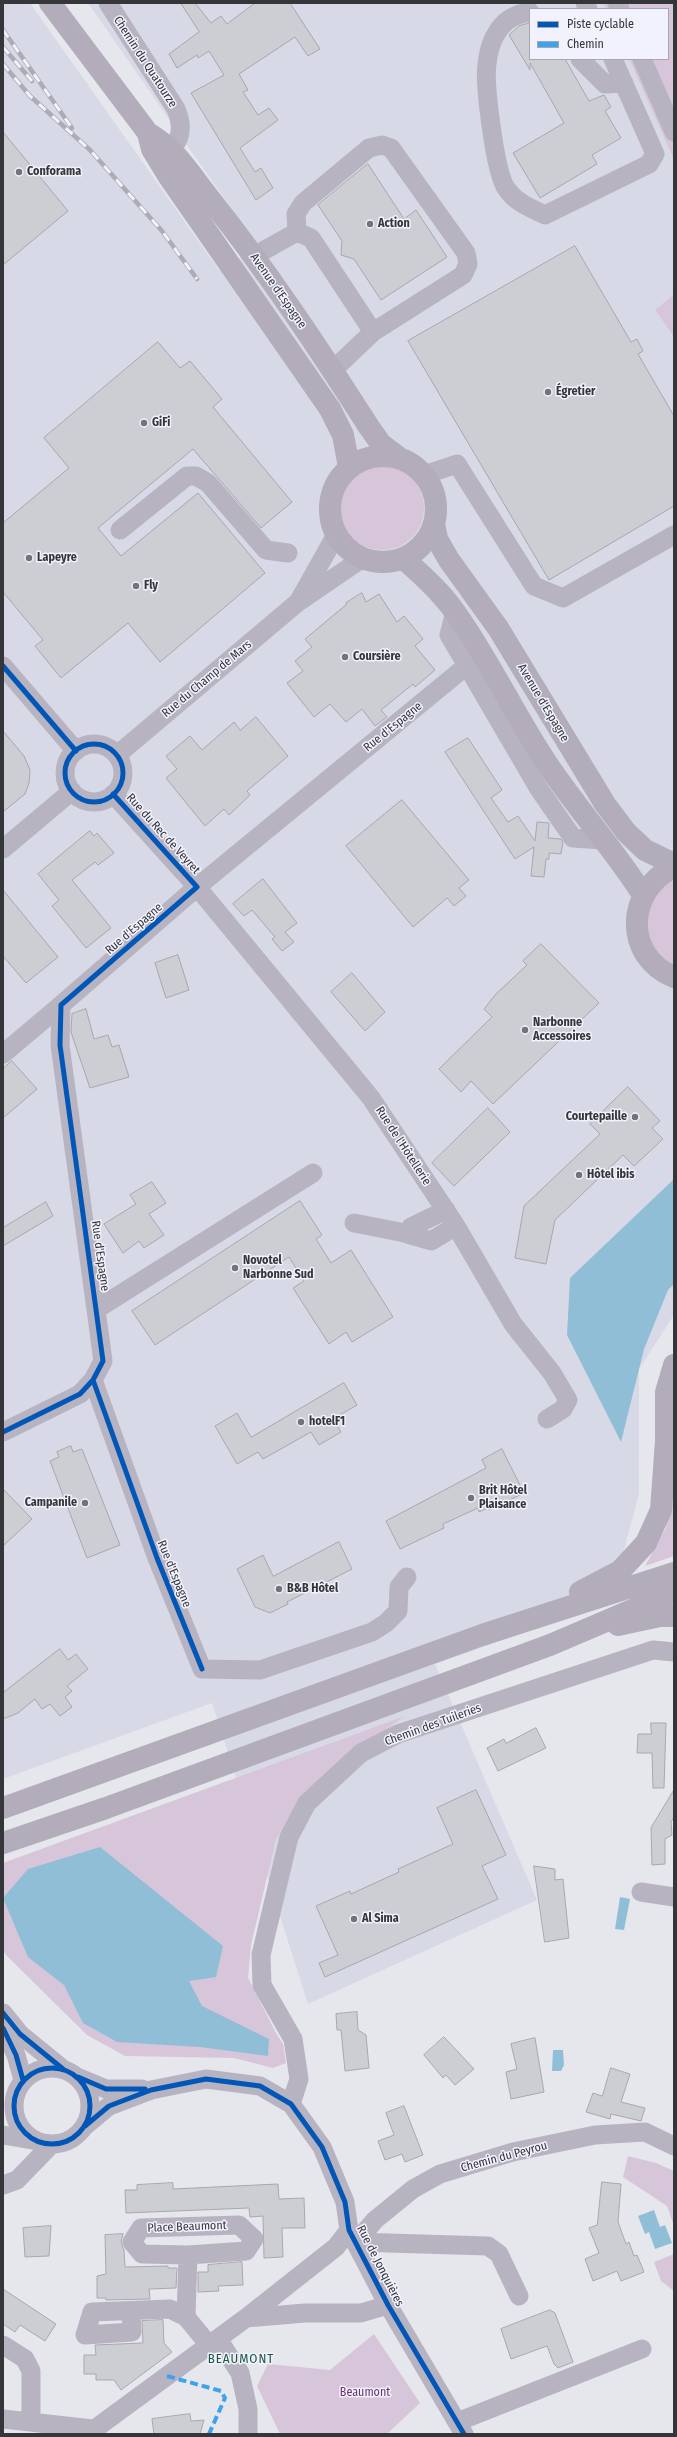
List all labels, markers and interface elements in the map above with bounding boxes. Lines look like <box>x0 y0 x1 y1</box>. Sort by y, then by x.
legend <box>529 8 669 60</box>
street label: Chemin du Quatourze <box>110 14 180 110</box>
text: Piste cyclable <box>567 17 634 31</box>
text: Chemin <box>567 37 604 51</box>
place label: Conforama <box>27 165 81 179</box>
marker: Conforama <box>14 167 24 177</box>
place label: Action <box>378 217 410 231</box>
marker: Action <box>365 219 375 229</box>
street label: Avenue d'Espagne <box>247 251 309 331</box>
place label: Égretier <box>556 385 595 399</box>
marker: Égretier <box>543 387 553 397</box>
place label: GiFi <box>152 416 170 430</box>
marker: GiFi <box>139 418 149 428</box>
place label: Lapeyre <box>37 551 77 565</box>
marker: Lapeyre <box>24 553 34 563</box>
place label: Fly <box>144 579 158 593</box>
marker: Fly <box>131 581 141 591</box>
street label: Rue du Champ de Mars <box>159 637 255 721</box>
place label: Coursière <box>353 650 401 664</box>
marker: Coursière <box>340 652 350 662</box>
street label: Avenue d'Espagne <box>514 661 572 745</box>
street label: Rue d'Espagne <box>361 699 425 755</box>
street label: Rue du Rec de Veyret <box>123 791 203 877</box>
street label: Rue d'Espagne <box>102 900 166 958</box>
place label: Narbonne Accessoires <box>533 1016 591 1044</box>
marker: Narbonne Accessoires <box>520 1025 530 1035</box>
street label: Rue de l'Hôtellerie <box>372 1104 434 1188</box>
place label: Courtepaille <box>566 1110 627 1124</box>
marker: Courtepaille <box>630 1112 640 1122</box>
place label: Hôtel ibis <box>587 1168 634 1182</box>
marker: Hôtel ibis <box>574 1170 584 1180</box>
street label: Rue d'Espagne <box>88 1220 112 1292</box>
place label: Novotel Narbonne Sud <box>243 1254 314 1282</box>
marker: Novotel Narbonne Sud <box>230 1263 240 1273</box>
place label: hotelF1 <box>309 1415 345 1429</box>
marker: hotelF1 <box>296 1417 306 1427</box>
place label: Brit Hôtel Plaisance <box>479 1484 527 1512</box>
marker: Brit Hôtel Plaisance <box>466 1493 476 1503</box>
place label: Campanile <box>25 1496 77 1510</box>
marker: Campanile <box>80 1498 90 1508</box>
street label: Rue d'Espagne <box>154 1538 194 1610</box>
place label: B&B Hôtel <box>287 1582 338 1596</box>
marker: B&B Hôtel <box>274 1584 284 1594</box>
street label: Chemin des Tuileries <box>383 1701 483 1749</box>
place label: Al Sima <box>362 1912 399 1926</box>
marker: Al Sima <box>349 1914 359 1924</box>
street label: Chemin du Peyrou <box>459 2139 549 2175</box>
street label: Place Beaumont <box>147 2218 227 2236</box>
street label: Rue de Jonquières <box>353 2223 407 2309</box>
district label: BEAUMONT <box>208 2351 274 2367</box>
park label: Beaumont <box>340 2386 390 2400</box>

